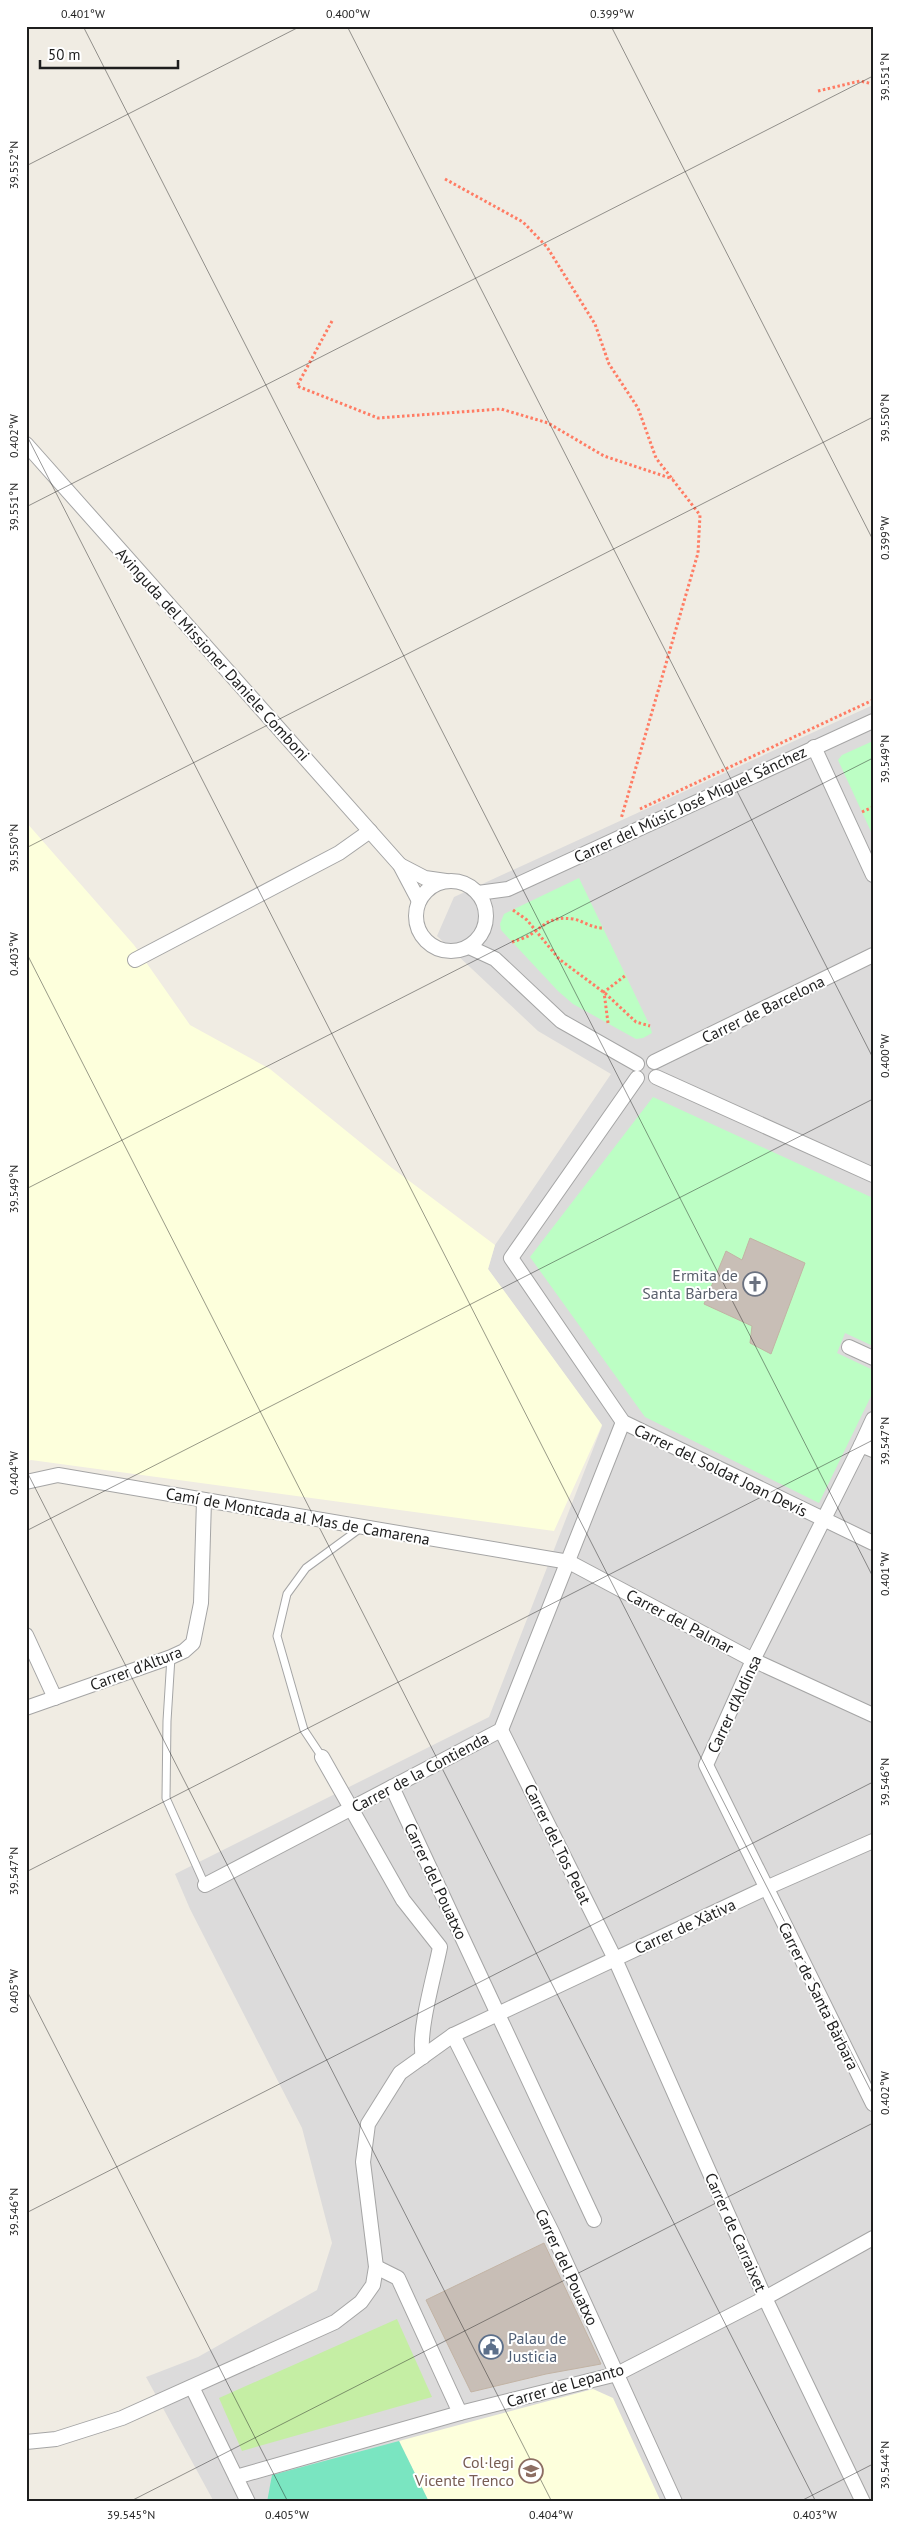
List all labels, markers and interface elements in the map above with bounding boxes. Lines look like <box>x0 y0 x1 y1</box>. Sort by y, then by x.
text: 0.401°W <box>61 6 105 21</box>
text: 0.400°W <box>326 6 370 21</box>
text: 0.399°W <box>590 6 634 21</box>
scale bar <box>40 38 178 70</box>
text: 50 m <box>48 45 81 64</box>
text: 39.551°N <box>877 53 892 101</box>
text: 39.552°N <box>6 141 21 189</box>
text: 39.550°N <box>877 394 892 442</box>
text: 0.402°W <box>6 414 21 458</box>
text: 39.551°N <box>6 483 21 531</box>
text: 0.399°W <box>877 516 892 560</box>
street label: Avinguda del Missioner Daniele Comboni <box>112 543 314 765</box>
text: 39.549°N <box>877 735 892 783</box>
street label: Carrer del Músic José Miguel Sánchez <box>570 741 810 867</box>
text: 39.550°N <box>6 824 21 872</box>
text: 0.403°W <box>6 932 21 976</box>
street label: Carrer de Barcelona <box>698 971 828 1047</box>
text: 0.400°W <box>877 1034 892 1078</box>
text: 39.549°N <box>6 1165 21 1213</box>
place label: Ermita de Santa Bàrbera <box>642 1265 738 1303</box>
church icon: Ermita de Santa Bàrbera <box>742 1271 768 1297</box>
text: 39.547°N <box>877 1417 892 1465</box>
street label: Carrer del Soldat Joan Devís <box>631 1419 811 1521</box>
text: 0.404°W <box>6 1451 21 1495</box>
street label: Camí de Montcada al Mas de Camarena <box>164 1483 432 1549</box>
text: 0.401°W <box>877 1552 892 1596</box>
street label: Carrer del Palmar <box>623 1584 738 1658</box>
street label: Carrer d'Altura <box>87 1641 185 1695</box>
street label: Carrer d'Aldinsa <box>703 1652 765 1756</box>
street label: Carrer de la Contienda <box>348 1727 492 1817</box>
text: 39.546°N <box>877 1758 892 1806</box>
street label: Carrer del Tos Pelat <box>520 1780 596 1908</box>
street label: Carrer del Pouatxo <box>400 1820 472 1942</box>
text: 39.547°N <box>6 1847 21 1895</box>
street label: Carrer de Xàtiva <box>631 1894 739 1958</box>
street label: Carrer de Santa Bàrbara <box>774 1919 864 2073</box>
text: 0.405°W <box>6 1969 21 2013</box>
text: 0.402°W <box>877 2071 892 2115</box>
street label: Carrer de Carraixet <box>701 2170 771 2295</box>
text: 39.546°N <box>6 2188 21 2236</box>
street label: Carrer del Pouatxo <box>531 2206 603 2328</box>
place label: Palau de Justicia <box>507 2328 567 2366</box>
public building icon: Palau de Justicia <box>478 2334 504 2360</box>
street label: Carrer de Lepanto <box>504 2359 626 2411</box>
text: 39.544°N <box>877 2441 892 2489</box>
place label: Col·legi Vicente Trenco <box>414 2452 514 2490</box>
school or university icon: Col·legi Vicente Trenco <box>518 2458 544 2484</box>
text: 39.545°N <box>107 2507 155 2522</box>
text: 0.405°W <box>265 2507 309 2522</box>
text: 0.404°W <box>529 2507 573 2522</box>
text: 0.403°W <box>793 2507 837 2522</box>

